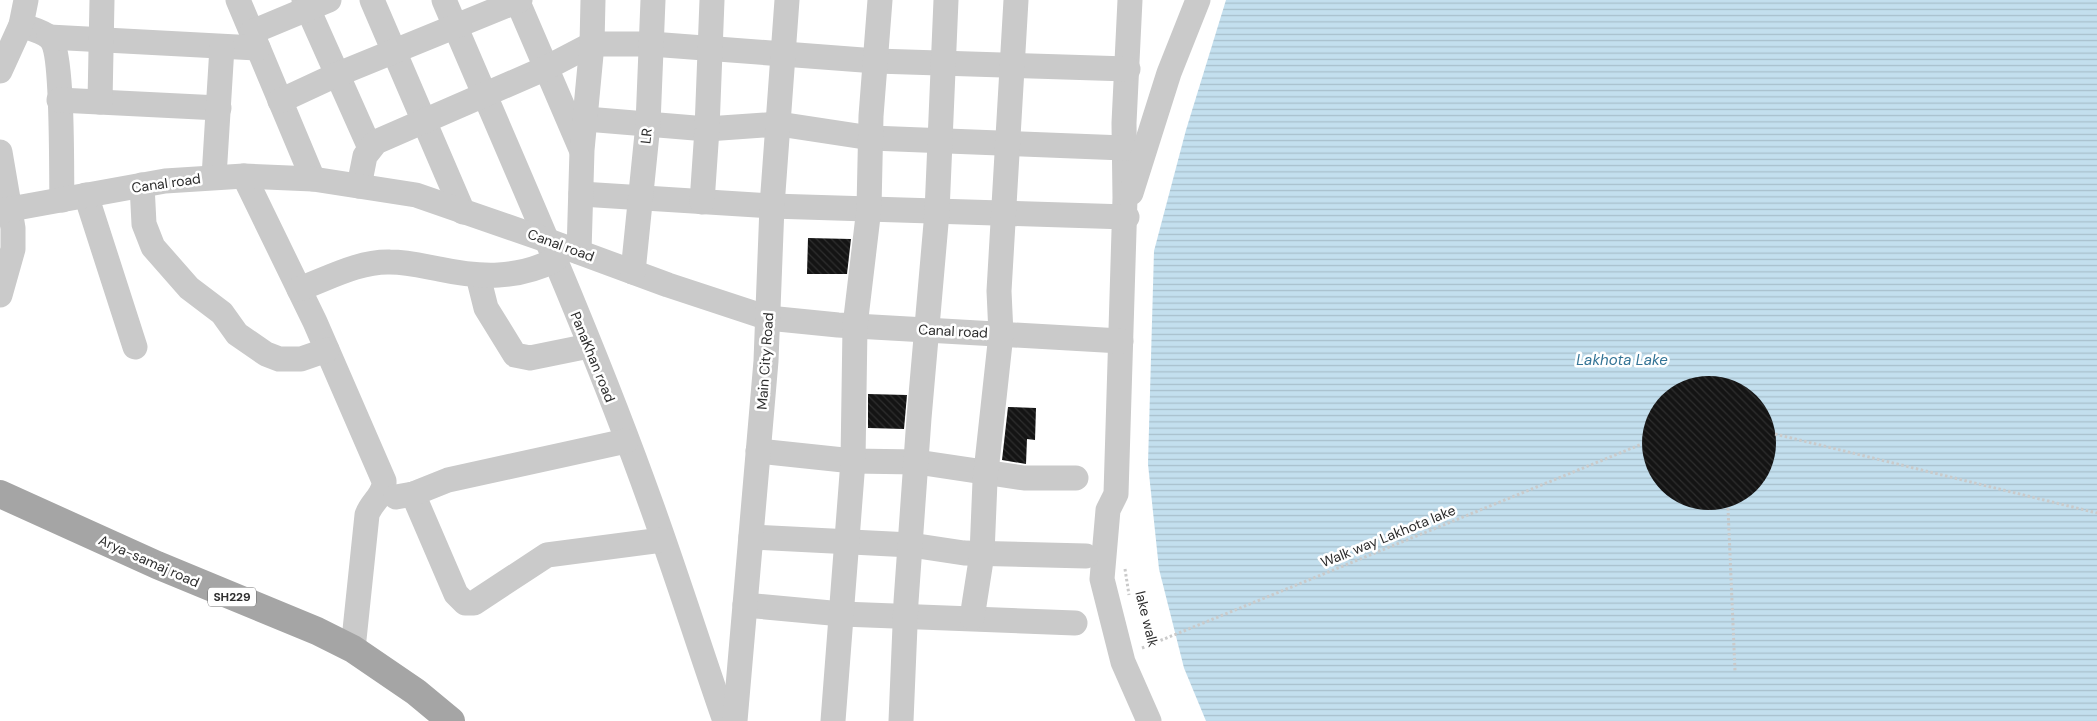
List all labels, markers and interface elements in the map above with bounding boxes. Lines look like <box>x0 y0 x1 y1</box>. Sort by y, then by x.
street label: LR <box>636 127 656 145</box>
street label: Canal road <box>130 169 202 197</box>
street label: Canal road <box>525 225 597 265</box>
street label: PanaKhan road <box>567 309 619 405</box>
street label: Main City Road <box>753 312 777 410</box>
street label: Canal road <box>918 320 988 342</box>
water label: Lakhota Lake <box>1576 350 1668 370</box>
street label: Walk way Lakhota lake <box>1318 501 1458 571</box>
street label: Arya-samaj road <box>96 531 202 591</box>
road number: SH229 <box>208 588 256 606</box>
street label: lake walk <box>1131 589 1163 649</box>

